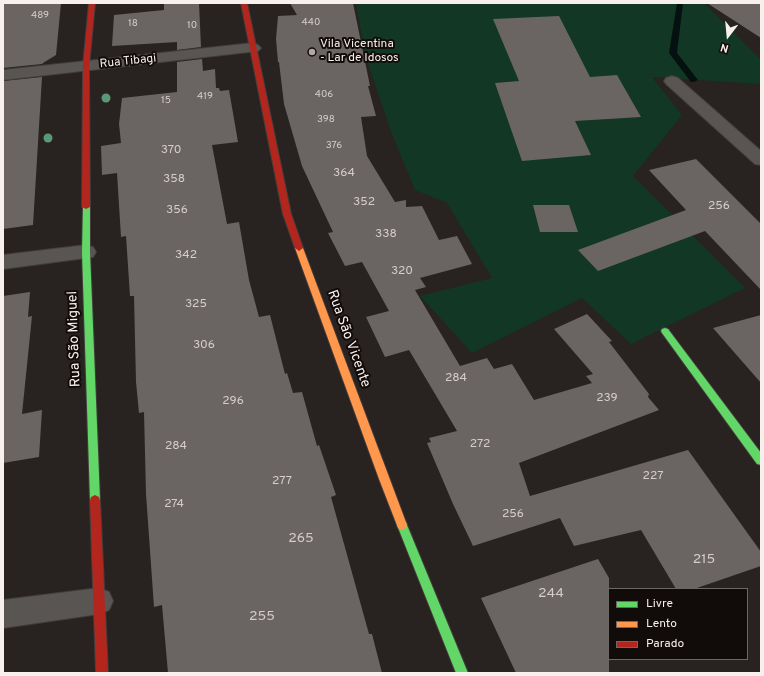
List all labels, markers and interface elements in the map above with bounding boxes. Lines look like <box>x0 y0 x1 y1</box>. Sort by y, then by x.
house number: 489 <box>31 10 49 22</box>
north arrow <box>708 16 748 56</box>
house number: 440 <box>302 17 320 29</box>
house number: 18 <box>128 18 138 30</box>
house number: 10 <box>187 20 197 32</box>
place label: Vila Vicentina - Lar de Idosos <box>320 38 399 66</box>
text: N <box>719 40 730 55</box>
marker: Vila Vicentina - Lar de Idosos <box>307 47 317 57</box>
street label: Rua Tibagi <box>99 52 157 72</box>
house number: 406 <box>315 89 333 101</box>
house number: 419 <box>197 91 213 103</box>
house number: 15 <box>161 95 171 107</box>
house number: 398 <box>317 114 335 126</box>
house number: 376 <box>326 140 342 152</box>
house number: 370 <box>161 144 181 158</box>
house number: 364 <box>333 167 355 181</box>
house number: 358 <box>163 173 185 187</box>
house number: 352 <box>353 196 375 210</box>
house number: 256 <box>708 200 730 214</box>
house number: 356 <box>166 204 188 218</box>
house number: 338 <box>375 228 397 242</box>
house number: 342 <box>175 249 197 263</box>
house number: 320 <box>391 265 413 279</box>
street label: Rua São Vicente <box>323 288 373 390</box>
street label: Rua São Miguel <box>65 291 85 387</box>
house number: 325 <box>185 298 207 312</box>
house number: 306 <box>193 339 215 353</box>
house number: 284 <box>445 372 467 386</box>
house number: 239 <box>596 392 618 406</box>
house number: 296 <box>222 395 244 409</box>
house number: 272 <box>470 438 490 452</box>
house number: 284 <box>165 440 187 454</box>
house number: 227 <box>643 470 663 484</box>
house number: 277 <box>272 475 292 489</box>
house number: 274 <box>164 498 184 512</box>
house number: 256 <box>502 508 524 522</box>
house number: 265 <box>288 531 314 547</box>
house number: 215 <box>693 552 715 568</box>
house number: 244 <box>538 586 564 602</box>
legend <box>608 588 748 660</box>
text: Livre <box>646 596 673 612</box>
house number: 255 <box>249 609 275 625</box>
text: Lento <box>646 616 677 632</box>
text: Parado <box>646 636 684 652</box>

